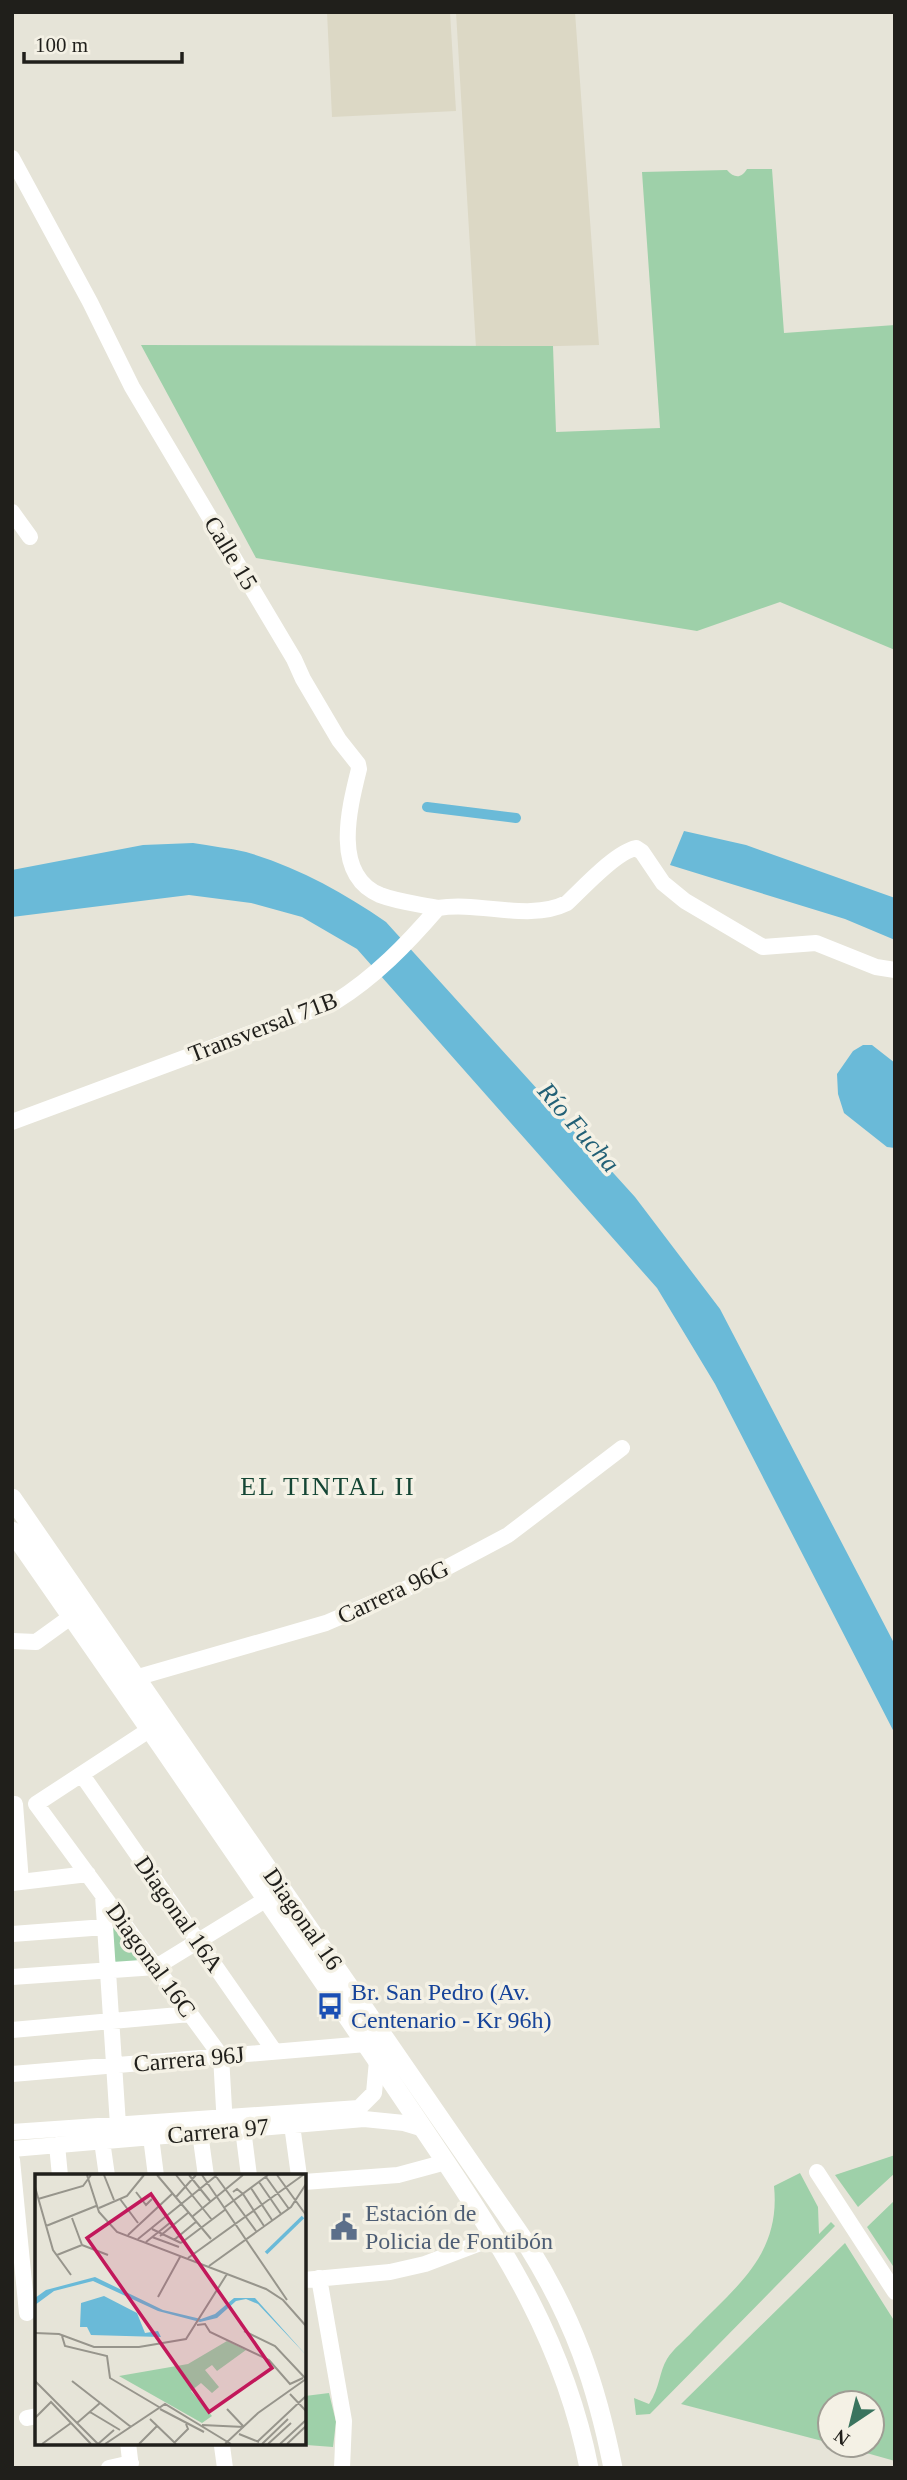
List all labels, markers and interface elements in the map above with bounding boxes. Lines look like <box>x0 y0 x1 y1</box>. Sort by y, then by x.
scale bar <box>24 21 182 65</box>
text: 100 m <box>35 33 88 57</box>
street label: Calle 15 <box>199 512 263 594</box>
street label: Transversal 71B <box>185 987 341 1067</box>
water label: Río Fucha <box>531 1076 625 1178</box>
district label: EL TINTAL II <box>240 1472 416 1501</box>
street label: Carrera 96G <box>333 1555 453 1629</box>
street label: Diagonal 16A <box>130 1851 229 1977</box>
street label: Diagonal 16 <box>259 1863 347 1975</box>
street label: Diagonal 16C <box>101 1898 201 2022</box>
place label: Br. San Pedro (Av. Centenario - Kr 96h) <box>351 1979 552 2033</box>
bus stop icon: Br. San Pedro (Av. Centenario - Kr 96h) <box>315 1991 345 2021</box>
street label: Carrera 96J <box>132 2041 246 2077</box>
street label: Carrera 97 <box>166 2114 270 2148</box>
inset map <box>35 2174 306 2445</box>
place label: Estación de Policia de Fontibón <box>365 2200 553 2254</box>
public building icon: Estación de Policia de Fontibón <box>329 2212 359 2242</box>
north arrow <box>816 2389 886 2459</box>
text: N <box>830 2425 853 2450</box>

